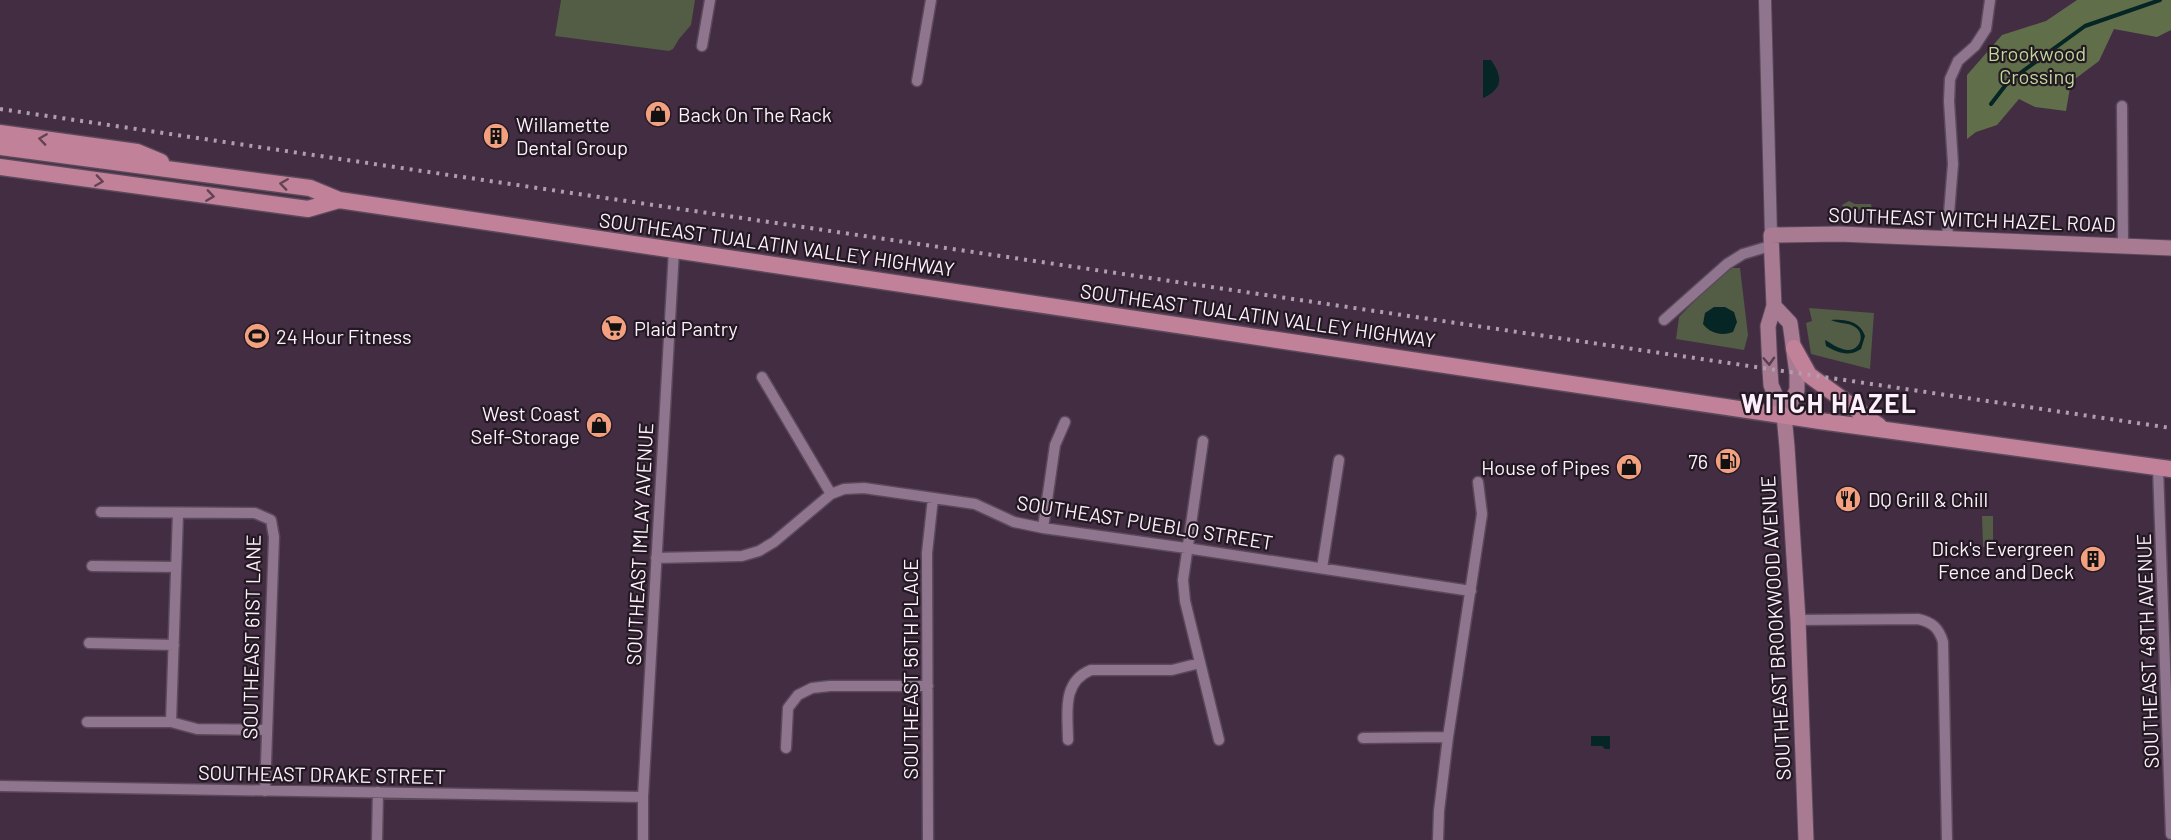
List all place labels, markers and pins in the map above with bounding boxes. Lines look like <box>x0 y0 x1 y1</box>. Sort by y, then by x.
shop icon: Back On The Rack <box>643 99 673 129</box>
place label: Back On The Rack <box>678 102 832 126</box>
place label: Willamette Dental Group <box>516 112 628 159</box>
building icon: Willamette Dental Group <box>481 121 511 151</box>
supermarket icon: Plaid Pantry <box>599 313 629 343</box>
place label: Plaid Pantry <box>634 316 738 340</box>
sports icon: 24 Hour Fitness <box>242 321 272 351</box>
place label: 24 Hour Fitness <box>276 324 412 348</box>
place label: West Coast Self-Storage <box>471 401 580 448</box>
shop icon: West Coast Self-Storage <box>584 410 614 440</box>
fuel station icon: 76 <box>1713 446 1743 476</box>
place label: 76 <box>1688 449 1708 473</box>
shop icon: House of Pipes <box>1614 452 1644 482</box>
place label: House of Pipes <box>1481 455 1610 479</box>
restaurant icon: DQ Grill & Chill <box>1833 484 1863 514</box>
place label: DQ Grill & Chill <box>1868 487 1988 511</box>
place label: Dick's Evergreen Fence and Deck <box>1931 536 2074 583</box>
building icon: Dick's Evergreen Fence and Deck <box>2078 544 2108 574</box>

